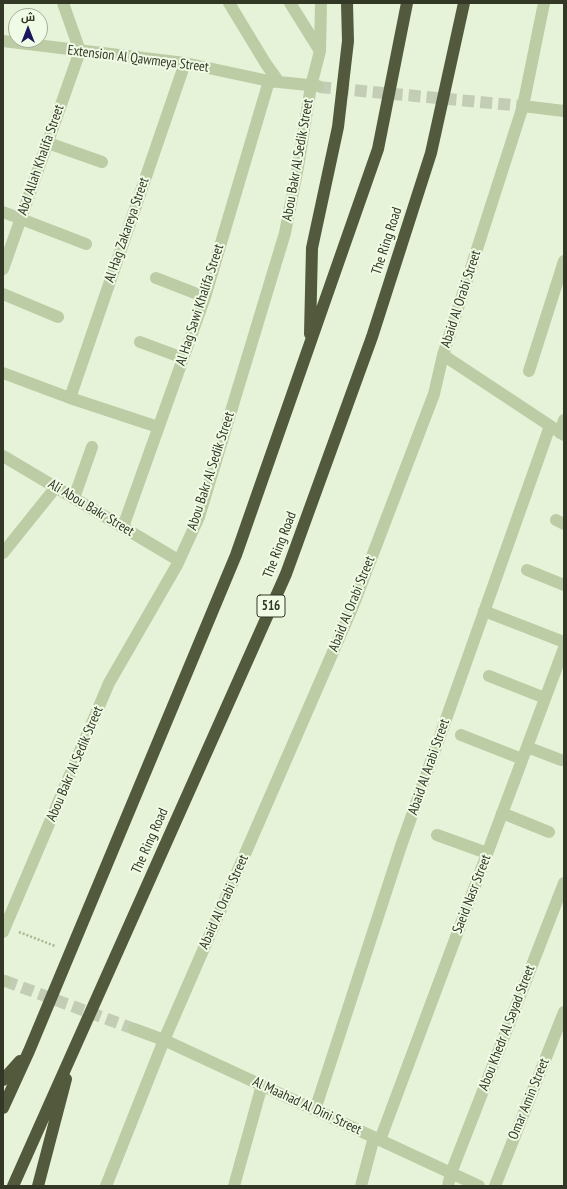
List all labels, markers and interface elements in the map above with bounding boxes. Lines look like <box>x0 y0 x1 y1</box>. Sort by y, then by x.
north arrow <box>8 8 48 48</box>
text: ش <box>21 10 35 24</box>
street label: Extension Al Qawmeya Street <box>66 42 210 76</box>
street label: Abou Bakr Al Sedik Street <box>279 98 317 222</box>
street label: Abd Allah Khalifa Street <box>14 103 68 217</box>
street label: Al Hag Zakareya Street <box>101 175 153 285</box>
street label: The Ring Road <box>368 205 406 277</box>
street label: Al Hag Sawi Khalifa Street <box>172 242 228 368</box>
street label: Abaid Al Orabi Street <box>437 248 485 350</box>
street label: Abou Bakr Al Sedik Street <box>184 410 238 532</box>
street label: Ali Abou Bakr Street <box>45 476 137 540</box>
street label: The Ring Road <box>260 509 300 581</box>
street label: Abaid Al Orabi Street <box>325 554 379 654</box>
road number: 516 <box>257 595 285 617</box>
street label: Abou Bakr Al Sedik Street <box>43 704 107 824</box>
street label: Abaid Al Arabi Street <box>405 717 453 817</box>
street label: The Ring Road <box>128 806 172 876</box>
street label: Abaid Al Orabi Street <box>196 852 252 952</box>
street label: Saeid Nasr Street <box>449 852 495 936</box>
street label: Abou Khedr Al Sayad Street <box>475 963 539 1093</box>
street label: Omar Amin Street <box>505 1056 553 1142</box>
street label: Al Maahad Al Dini Street <box>250 1073 364 1139</box>

